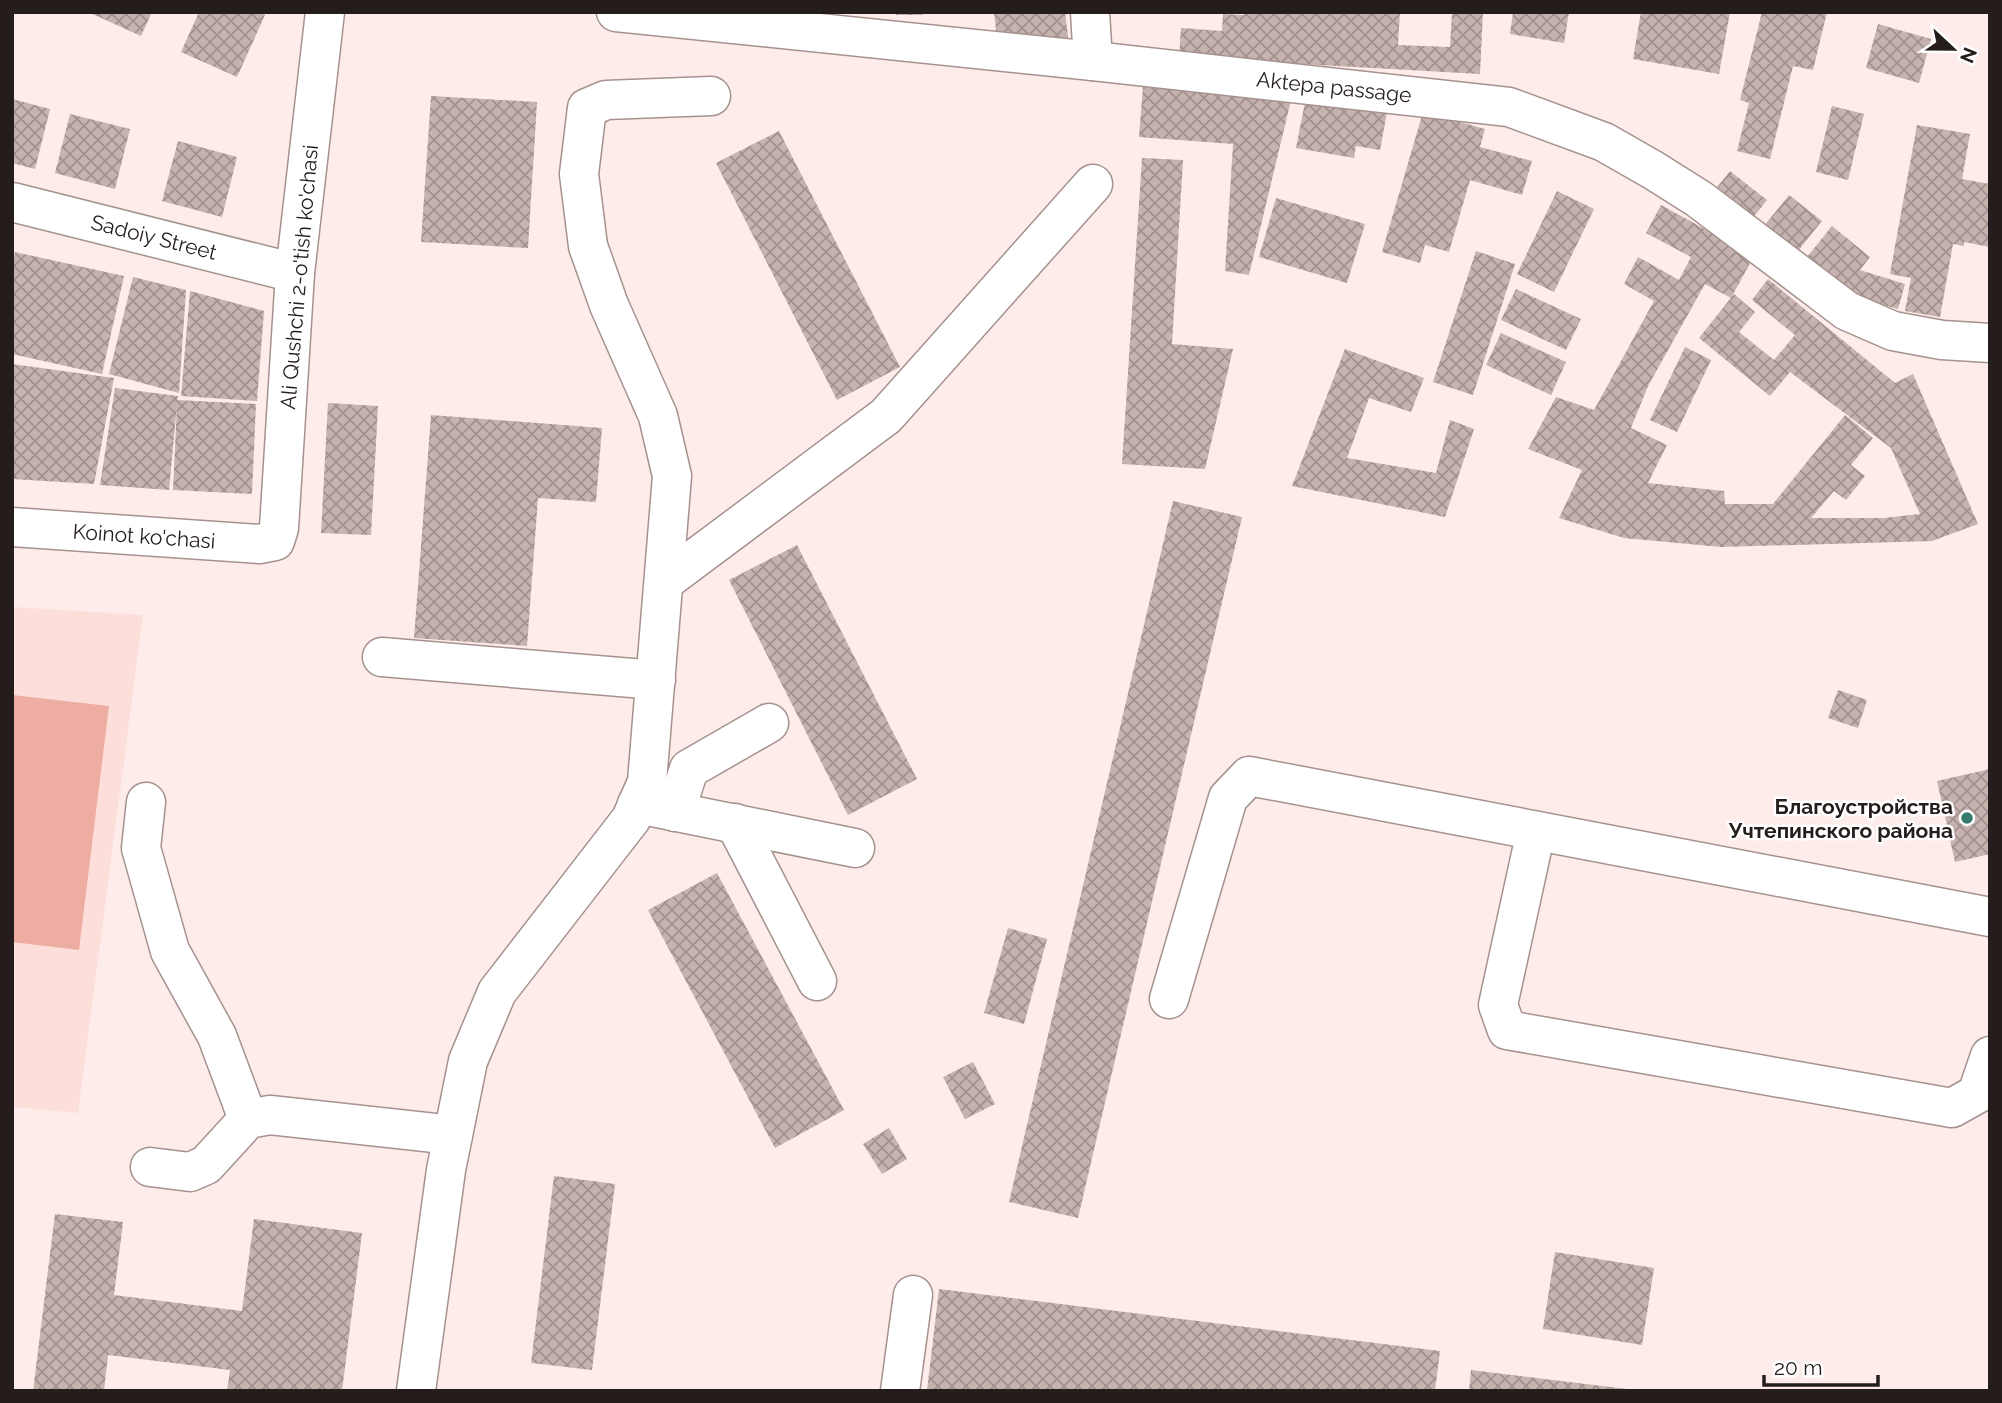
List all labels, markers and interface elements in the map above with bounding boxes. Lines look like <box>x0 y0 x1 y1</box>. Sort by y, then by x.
north arrow <box>1918 14 1988 84</box>
text: N <box>1956 45 1982 66</box>
street label: Aktepa passage <box>1255 66 1413 108</box>
street label: Ali Qushchi 2-o'tish ko'chasi <box>275 144 323 410</box>
street label: Sadoiy Street <box>89 209 219 265</box>
street label: Koinot ko'chasi <box>72 519 216 553</box>
place label: Благоустройства Учтепинского района <box>1728 794 1953 843</box>
marker: Благоустройства Учтепинского района <box>1959 810 1975 826</box>
scale bar <box>1764 1344 1878 1388</box>
text: 20 m <box>1774 1355 1822 1380</box>

